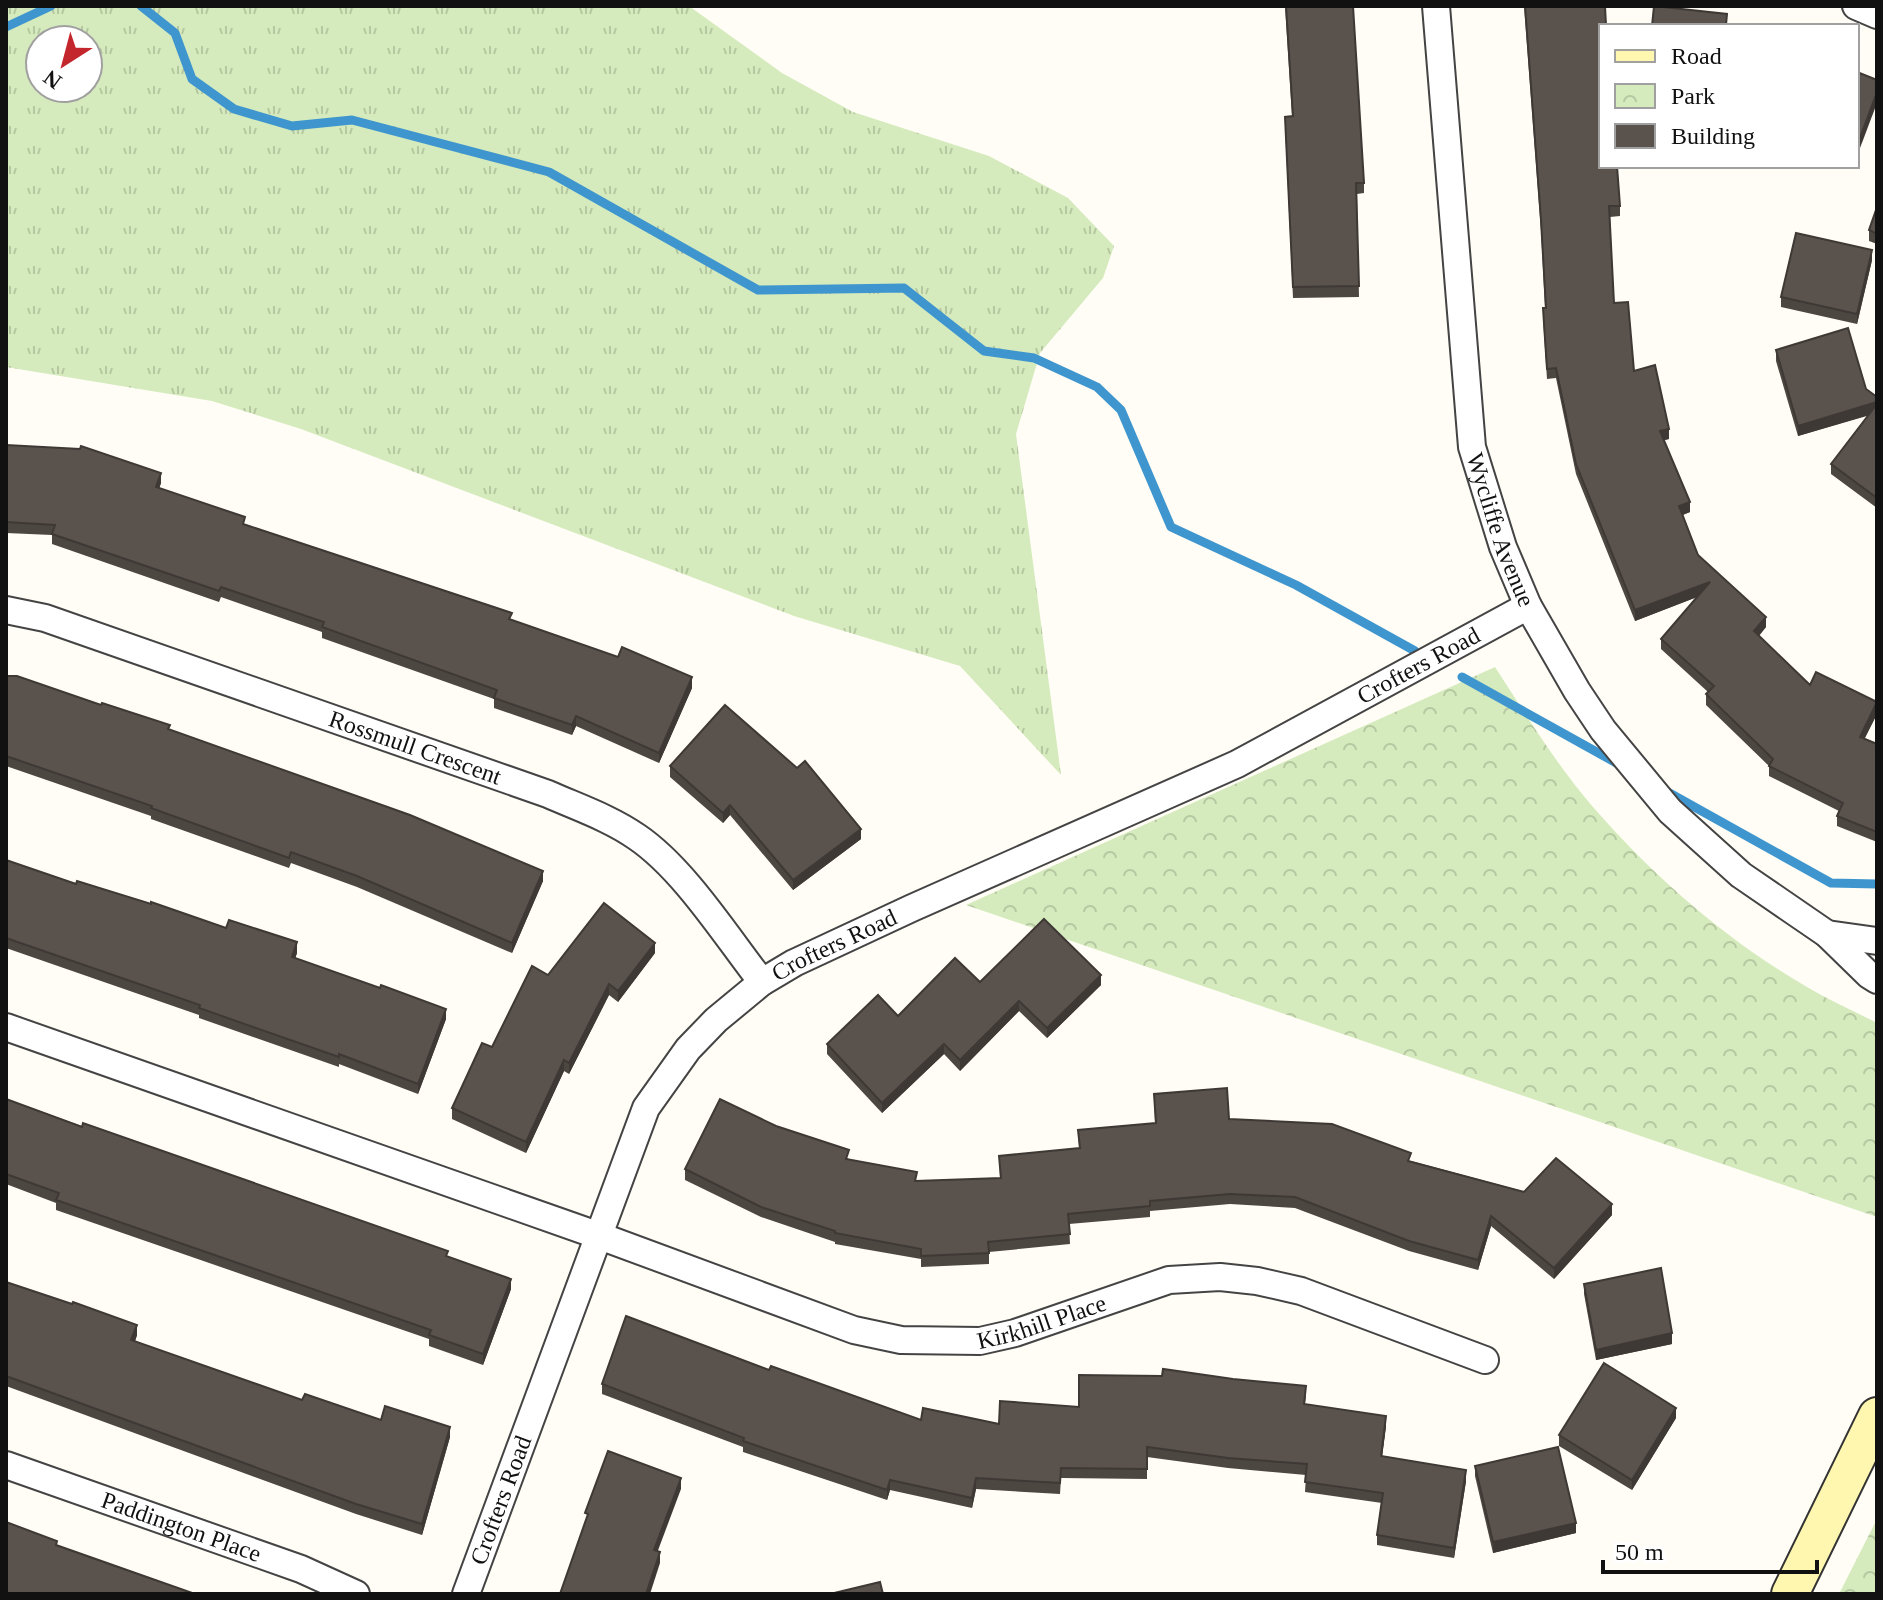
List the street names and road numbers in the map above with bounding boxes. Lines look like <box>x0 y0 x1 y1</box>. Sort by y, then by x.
street label: Wycliffe Avenue <box>1462 450 1540 610</box>
street label: Crofters Road <box>1353 622 1484 709</box>
street label: Rossmull Crescent <box>326 705 505 790</box>
street label: Crofters Road <box>767 904 901 986</box>
street label: Kirkhill Place <box>975 1290 1110 1354</box>
street label: Crofters Road <box>465 1432 536 1568</box>
street label: Paddington Place <box>98 1487 265 1567</box>

